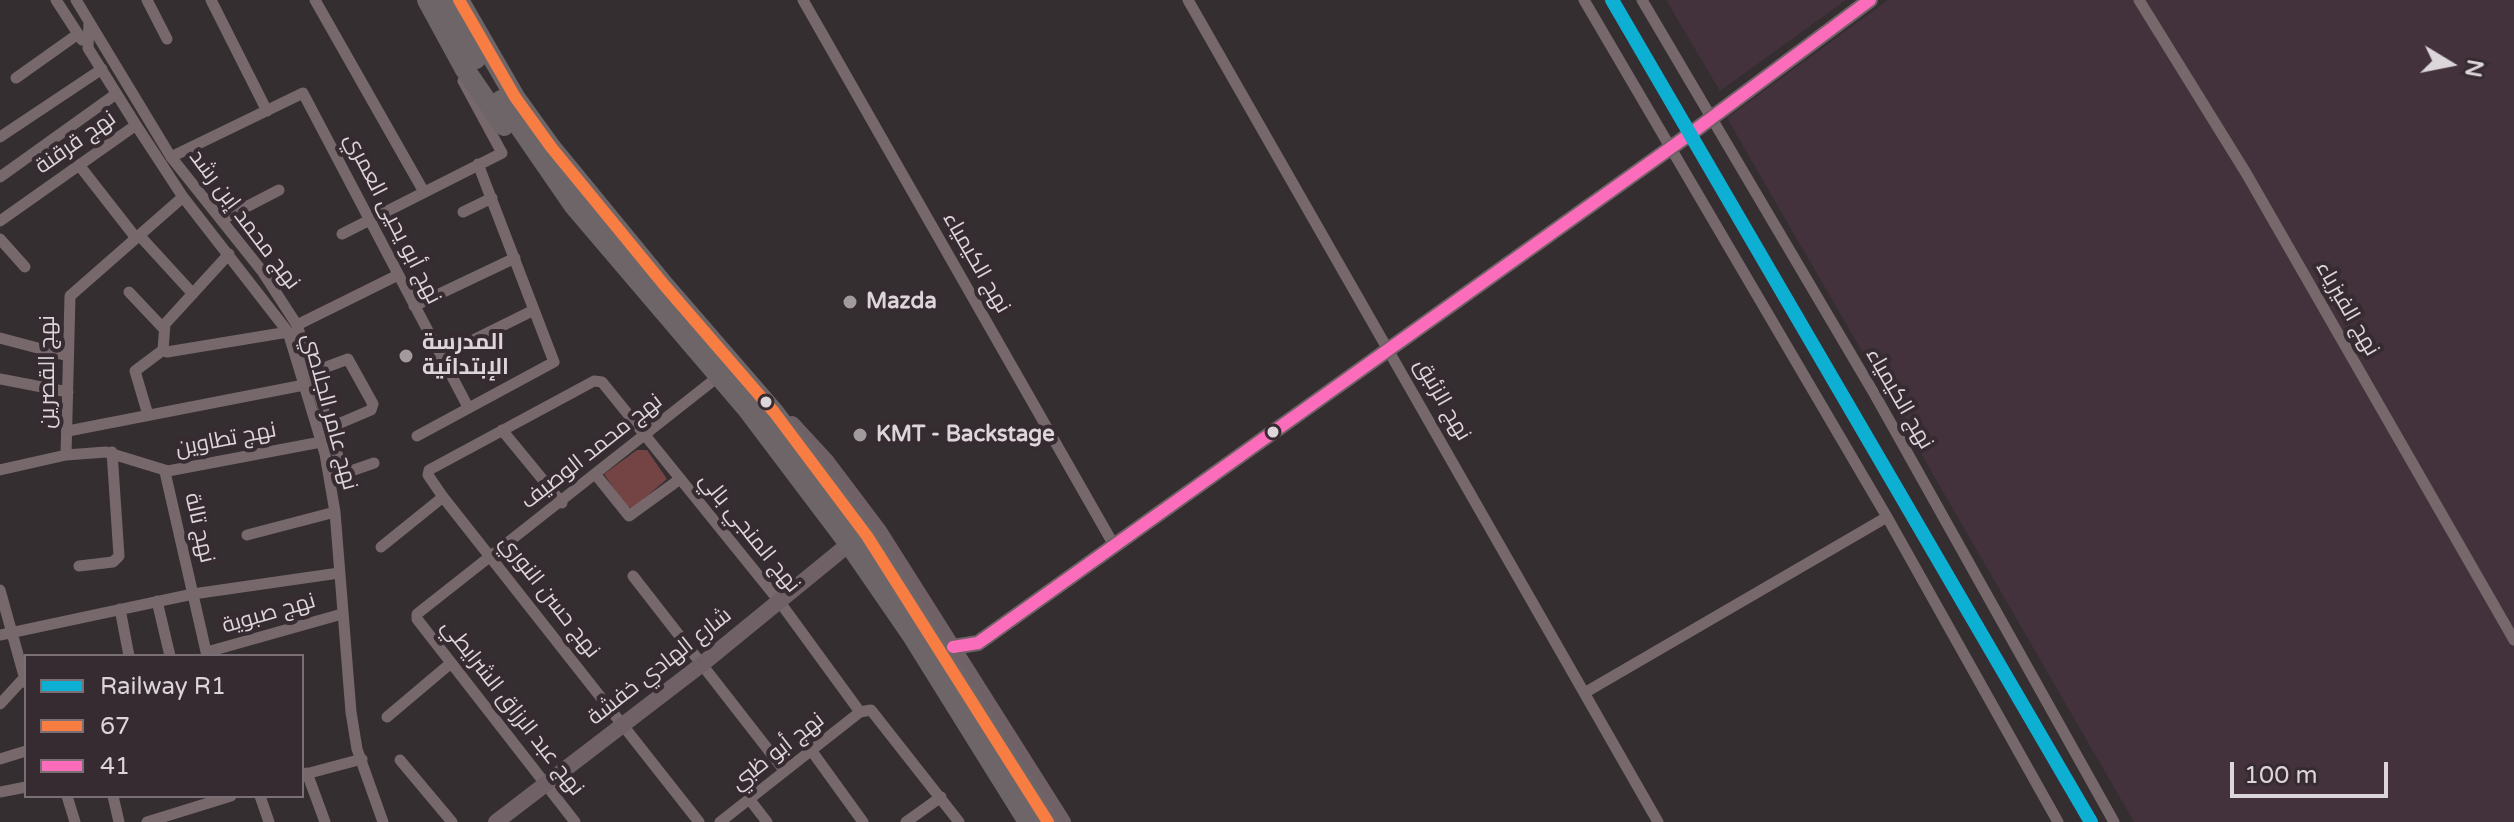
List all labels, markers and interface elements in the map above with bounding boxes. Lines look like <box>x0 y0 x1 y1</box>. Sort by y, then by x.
north arrow <box>2410 24 2490 104</box>
text: N <box>2459 57 2488 79</box>
street label: نهج قرقنة <box>31 106 121 180</box>
street label: نهج أبو يحيى العمري <box>338 129 446 309</box>
street label: نهج محمد إبن رشد <box>183 145 305 295</box>
street label: نهج الكيمياء <box>936 208 1016 318</box>
street label: نهج الفيزياء <box>2309 257 2385 361</box>
place label: Mazda <box>866 289 937 315</box>
marker: Mazda <box>841 293 859 311</box>
street label: نهج القصرين <box>35 315 61 429</box>
place label: المدرسة الإبتدائية <box>422 330 509 382</box>
street label: نهج عامر الجلاصي <box>295 331 363 493</box>
street label: نهج الكيمياء <box>1859 344 1939 454</box>
marker: المدرسة الإبتدائية <box>397 347 415 365</box>
street label: نهج الزئبق <box>1408 354 1476 446</box>
street label: نهج محمد الوصيف <box>516 389 668 515</box>
unlabelled marker <box>758 394 774 410</box>
street label: نهج تطاوين <box>173 417 279 463</box>
place label: KMT - Backstage <box>876 422 1055 448</box>
unlabelled marker <box>1265 424 1281 440</box>
marker: KMT - Backstage <box>851 426 869 444</box>
street label: نهج المنجي بالي <box>693 468 805 598</box>
street label: نهج تالة <box>178 490 220 566</box>
street label: نهج حسن النوري <box>493 530 605 664</box>
street label: نهج صبوية <box>219 588 319 640</box>
street label: شارع الهادي خفشة <box>583 603 737 731</box>
street label: نهج عبد الرزاق الشرايطي <box>435 614 589 802</box>
legend <box>24 654 304 798</box>
text: Railway R1 <box>100 672 226 701</box>
street label: نهج أبو ظبي <box>726 707 830 797</box>
text: 67 <box>100 712 130 741</box>
scale bar <box>2234 746 2392 796</box>
text: 41 <box>100 752 130 781</box>
text: 100 m <box>2244 761 2318 790</box>

